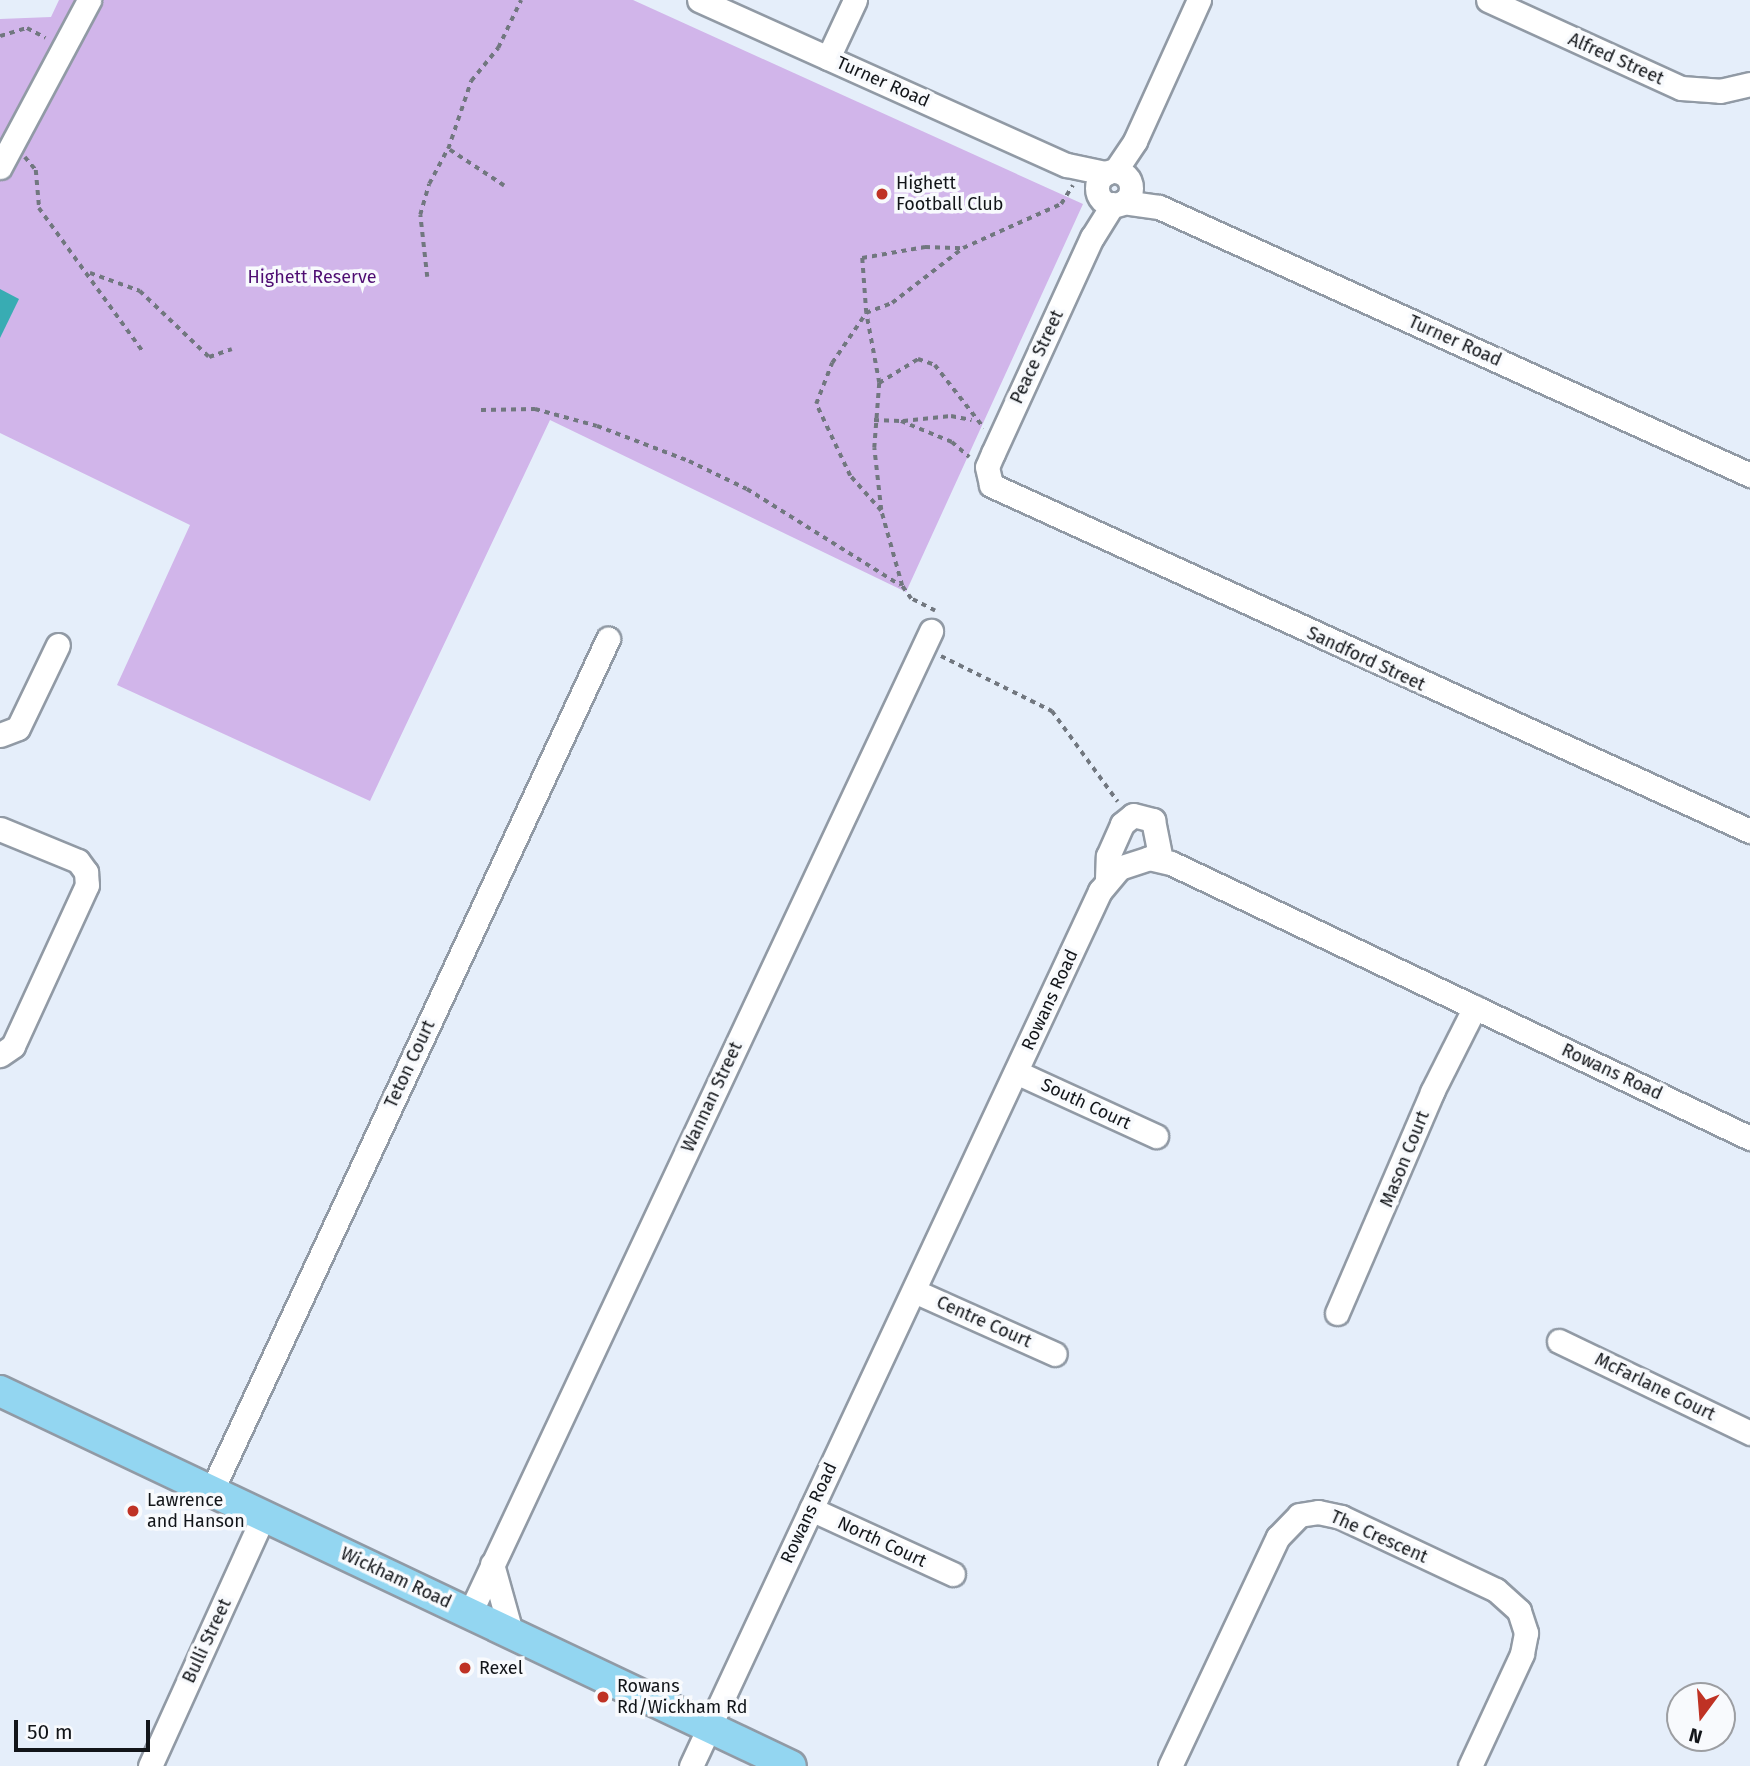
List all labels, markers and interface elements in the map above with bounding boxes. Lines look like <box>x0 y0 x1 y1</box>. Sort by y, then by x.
street label: Alfred Street <box>1565 28 1667 90</box>
street label: Turner Road <box>833 52 933 112</box>
place label: Highett Football Club <box>896 173 1004 216</box>
marker: Highett Football Club <box>874 186 890 202</box>
park label: Highett Reserve <box>248 266 376 288</box>
street label: Peace Street <box>1006 307 1068 407</box>
street label: Turner Road <box>1405 311 1505 371</box>
street label: Sandford Street <box>1303 622 1429 696</box>
street label: Rowans Road <box>1017 946 1083 1054</box>
street label: Teton Court <box>380 1017 440 1111</box>
street label: Wannan Street <box>677 1038 747 1156</box>
street label: Rowans Road <box>1558 1039 1666 1105</box>
street label: South Court <box>1038 1074 1134 1134</box>
street label: Mason Court <box>1376 1108 1434 1210</box>
street label: Centre Court <box>933 1291 1035 1353</box>
street label: McFarlane Court <box>1591 1348 1719 1426</box>
street label: Rowans Road <box>776 1459 842 1567</box>
place label: Lawrence and Hanson <box>147 1490 245 1532</box>
marker: Lawrence and Hanson <box>125 1503 141 1519</box>
street label: The Crescent <box>1327 1506 1431 1568</box>
street label: North Court <box>834 1512 930 1572</box>
street label: Wickham Road <box>337 1543 455 1613</box>
street label: Bulli Street <box>178 1595 236 1687</box>
place label: Rexel <box>479 1657 523 1679</box>
marker: Rexel <box>457 1660 473 1676</box>
place label: Rowans Rd/Wickham Rd <box>617 1676 747 1718</box>
north arrow <box>1666 1682 1736 1752</box>
marker: Rowans Rd/Wickham Rd <box>595 1689 611 1705</box>
scale bar <box>18 1706 154 1750</box>
text: 50 m <box>27 1719 73 1745</box>
text: N <box>1686 1723 1705 1749</box>

